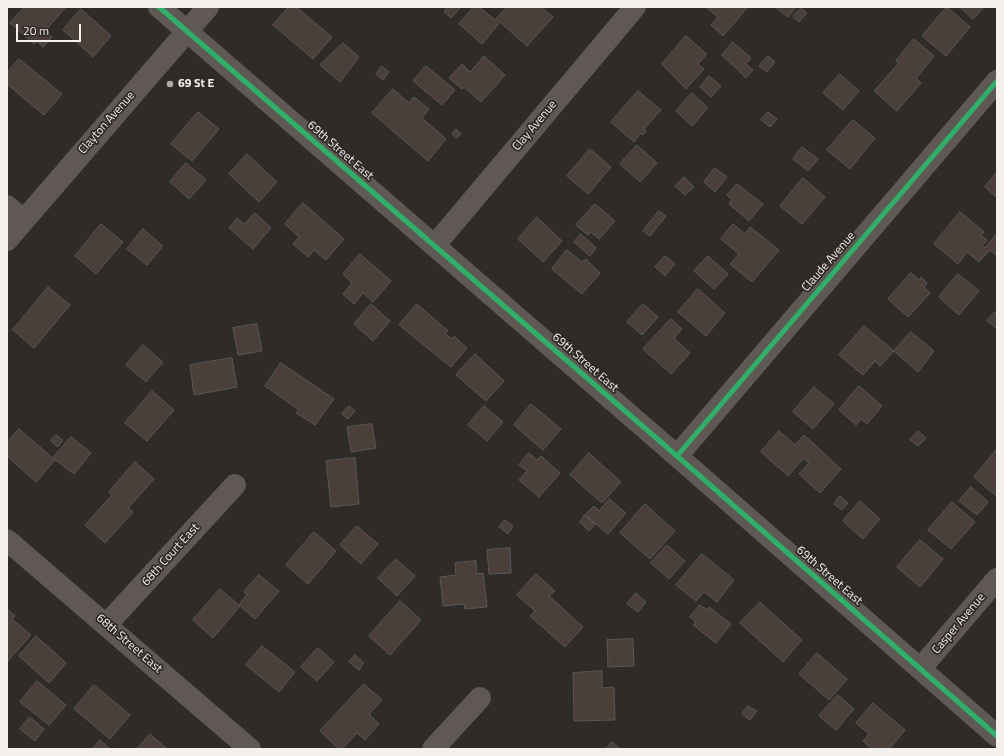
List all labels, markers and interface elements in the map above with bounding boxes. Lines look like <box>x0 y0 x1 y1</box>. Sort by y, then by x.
scale bar <box>18 16 83 42</box>
text: 20 m <box>23 21 49 40</box>
place label: 69 St E <box>178 77 214 91</box>
marker: 69 St E <box>165 79 175 89</box>
street label: Clayton Avenue <box>76 89 138 157</box>
street label: Clay Avenue <box>510 98 560 154</box>
street label: 69th Street East <box>304 118 376 184</box>
street label: Claude Avenue <box>799 229 859 295</box>
street label: 69th Street East <box>549 330 621 396</box>
street label: 68th Court East <box>139 521 203 589</box>
street label: 69th Street East <box>793 543 865 609</box>
street label: Casper Avenue <box>929 591 989 657</box>
street label: 68th Street East <box>93 611 165 677</box>

